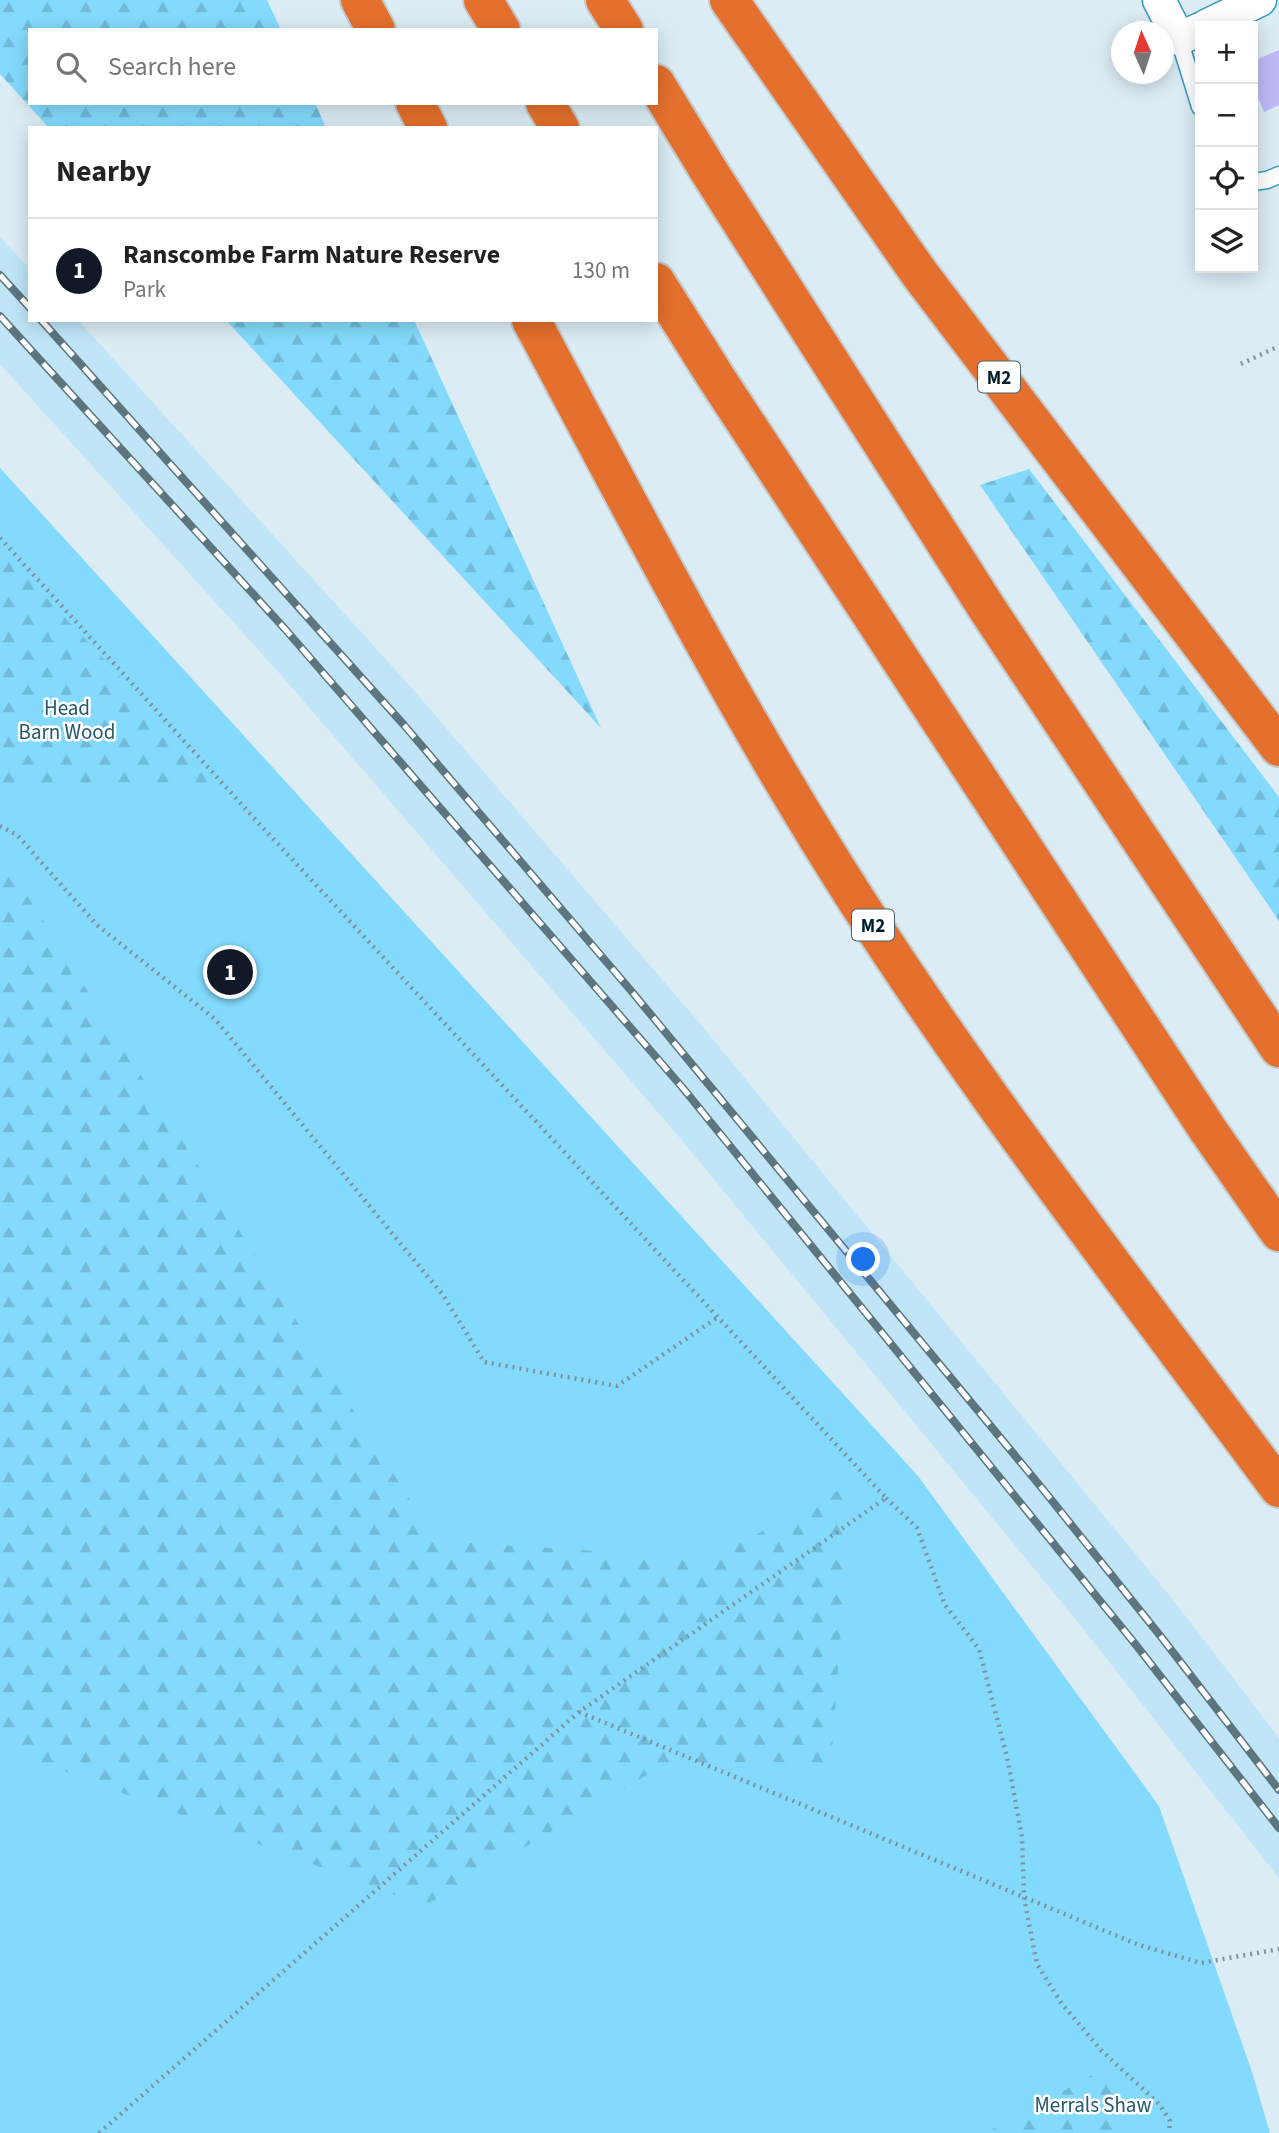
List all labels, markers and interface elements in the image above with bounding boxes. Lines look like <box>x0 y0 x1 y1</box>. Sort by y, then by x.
north arrow <box>1111 21 1174 84</box>
map controls <box>1195 21 1258 273</box>
button: + <box>1195 21 1258 84</box>
search box <box>28 28 658 105</box>
icon: search <box>52 48 90 86</box>
text: Search here <box>108 48 236 85</box>
button: − <box>1195 84 1258 147</box>
button: locate <box>1195 147 1258 210</box>
text: Nearby <box>56 150 151 193</box>
button: layers <box>1195 210 1258 273</box>
text: Ranscombe Farm Nature Reserve <box>123 236 500 273</box>
text: 1 <box>73 254 85 287</box>
text: 130 m <box>572 254 630 287</box>
text: Park <box>123 273 166 306</box>
road number: M2 <box>978 362 1020 392</box>
park label: Head Barn Wood <box>19 693 115 747</box>
road number: M2 <box>852 909 894 940</box>
pin: 1 <box>207 946 253 998</box>
your location <box>846 1242 880 1276</box>
park label: Merrals Shaw <box>1034 2090 1152 2120</box>

